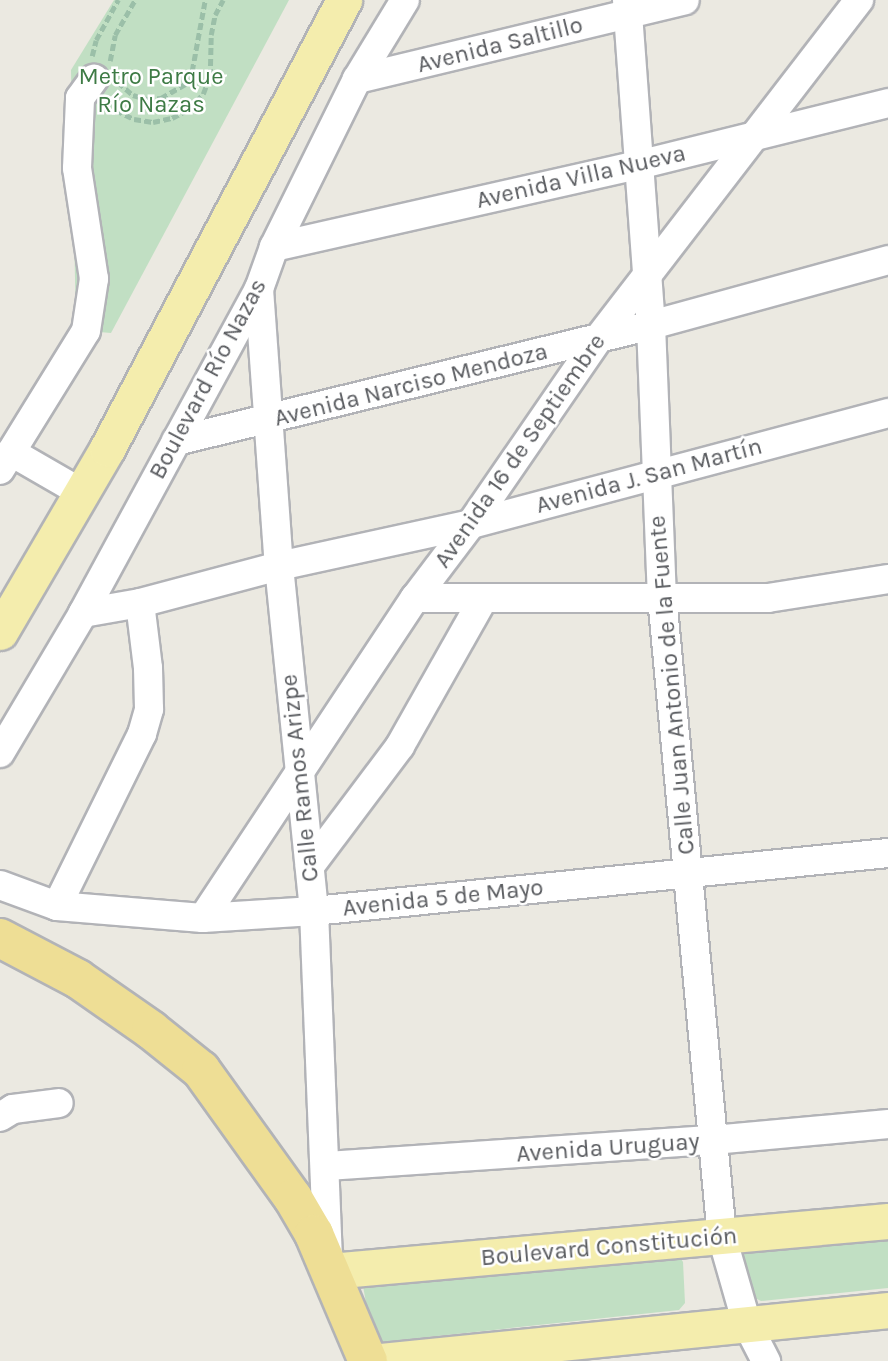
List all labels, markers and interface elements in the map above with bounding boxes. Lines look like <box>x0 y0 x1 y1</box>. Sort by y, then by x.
street label: Avenida Saltillo <box>414 11 586 79</box>
park label: Metro Parque Río Nazas <box>78 63 224 119</box>
street label: Avenida Villa Nueva <box>474 139 688 215</box>
street label: Boulevard Río Nazas <box>143 274 273 484</box>
street label: Avenida 16 de Septiembre <box>428 328 612 574</box>
street label: Avenida Narciso Mendoza <box>271 337 551 433</box>
street label: Avenida J. San Martín <box>533 432 765 520</box>
street label: Calle Juan Antonio de la Fuente <box>643 514 701 856</box>
street label: Calle Ramos Arizpe <box>275 673 325 883</box>
street label: Avenida 5 de Mayo <box>341 873 545 923</box>
street label: Avenida Uruguay <box>515 1127 701 1169</box>
street label: Boulevard Constitución <box>480 1221 738 1273</box>

